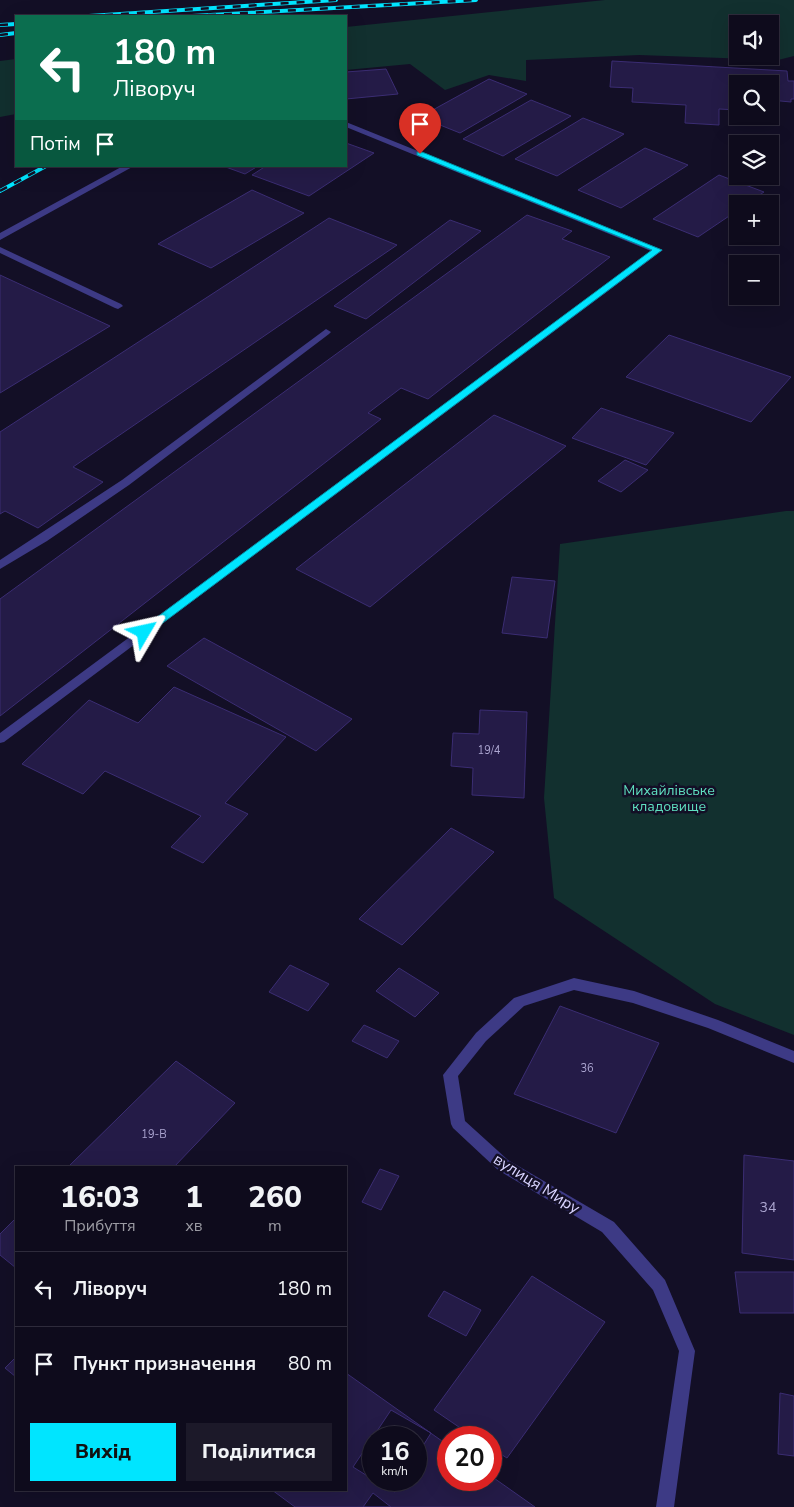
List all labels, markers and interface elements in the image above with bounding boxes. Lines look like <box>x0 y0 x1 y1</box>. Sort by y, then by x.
map controls <box>729 15 779 305</box>
button: sound <box>729 15 779 65</box>
text: 180 m <box>113 29 216 76</box>
icon: left <box>30 35 95 100</box>
text: Ліворуч <box>113 74 196 104</box>
button: search <box>729 75 779 125</box>
pin <box>399 103 441 154</box>
icon: arrive <box>406 110 434 138</box>
icon: arrive <box>91 130 119 158</box>
text: Потім <box>30 131 81 157</box>
button: layers <box>729 135 779 185</box>
button: + <box>729 195 779 245</box>
button: − <box>729 255 779 305</box>
position arrow <box>117 605 169 657</box>
house number: 19/4 <box>478 743 501 758</box>
park label: Михайлівське кладовище <box>623 781 715 816</box>
house number: 36 <box>580 1061 594 1076</box>
house number: 19-В <box>141 1127 167 1142</box>
street label: вулиця Миру <box>489 1148 584 1220</box>
text: 16:03 <box>60 1177 140 1218</box>
text: 1 <box>185 1177 203 1218</box>
text: 260 <box>248 1177 302 1218</box>
house number: 34 <box>760 1198 776 1217</box>
text: Прибуття <box>64 1215 136 1237</box>
text: хв <box>185 1215 203 1237</box>
text: m <box>268 1215 282 1237</box>
icon: left <box>30 1275 58 1303</box>
text: Ліворуч <box>73 1276 147 1302</box>
text: 180 m <box>277 1276 332 1302</box>
icon: arrive <box>30 1350 58 1378</box>
text: Пункт призначення <box>73 1351 256 1377</box>
text: 80 m <box>288 1351 332 1377</box>
button: Вихід <box>30 1423 176 1481</box>
button: Поділитися <box>186 1423 332 1481</box>
speed limit sign: 20 <box>437 1426 502 1491</box>
text: 16 <box>379 1435 410 1469</box>
text: km/h <box>381 1463 408 1479</box>

